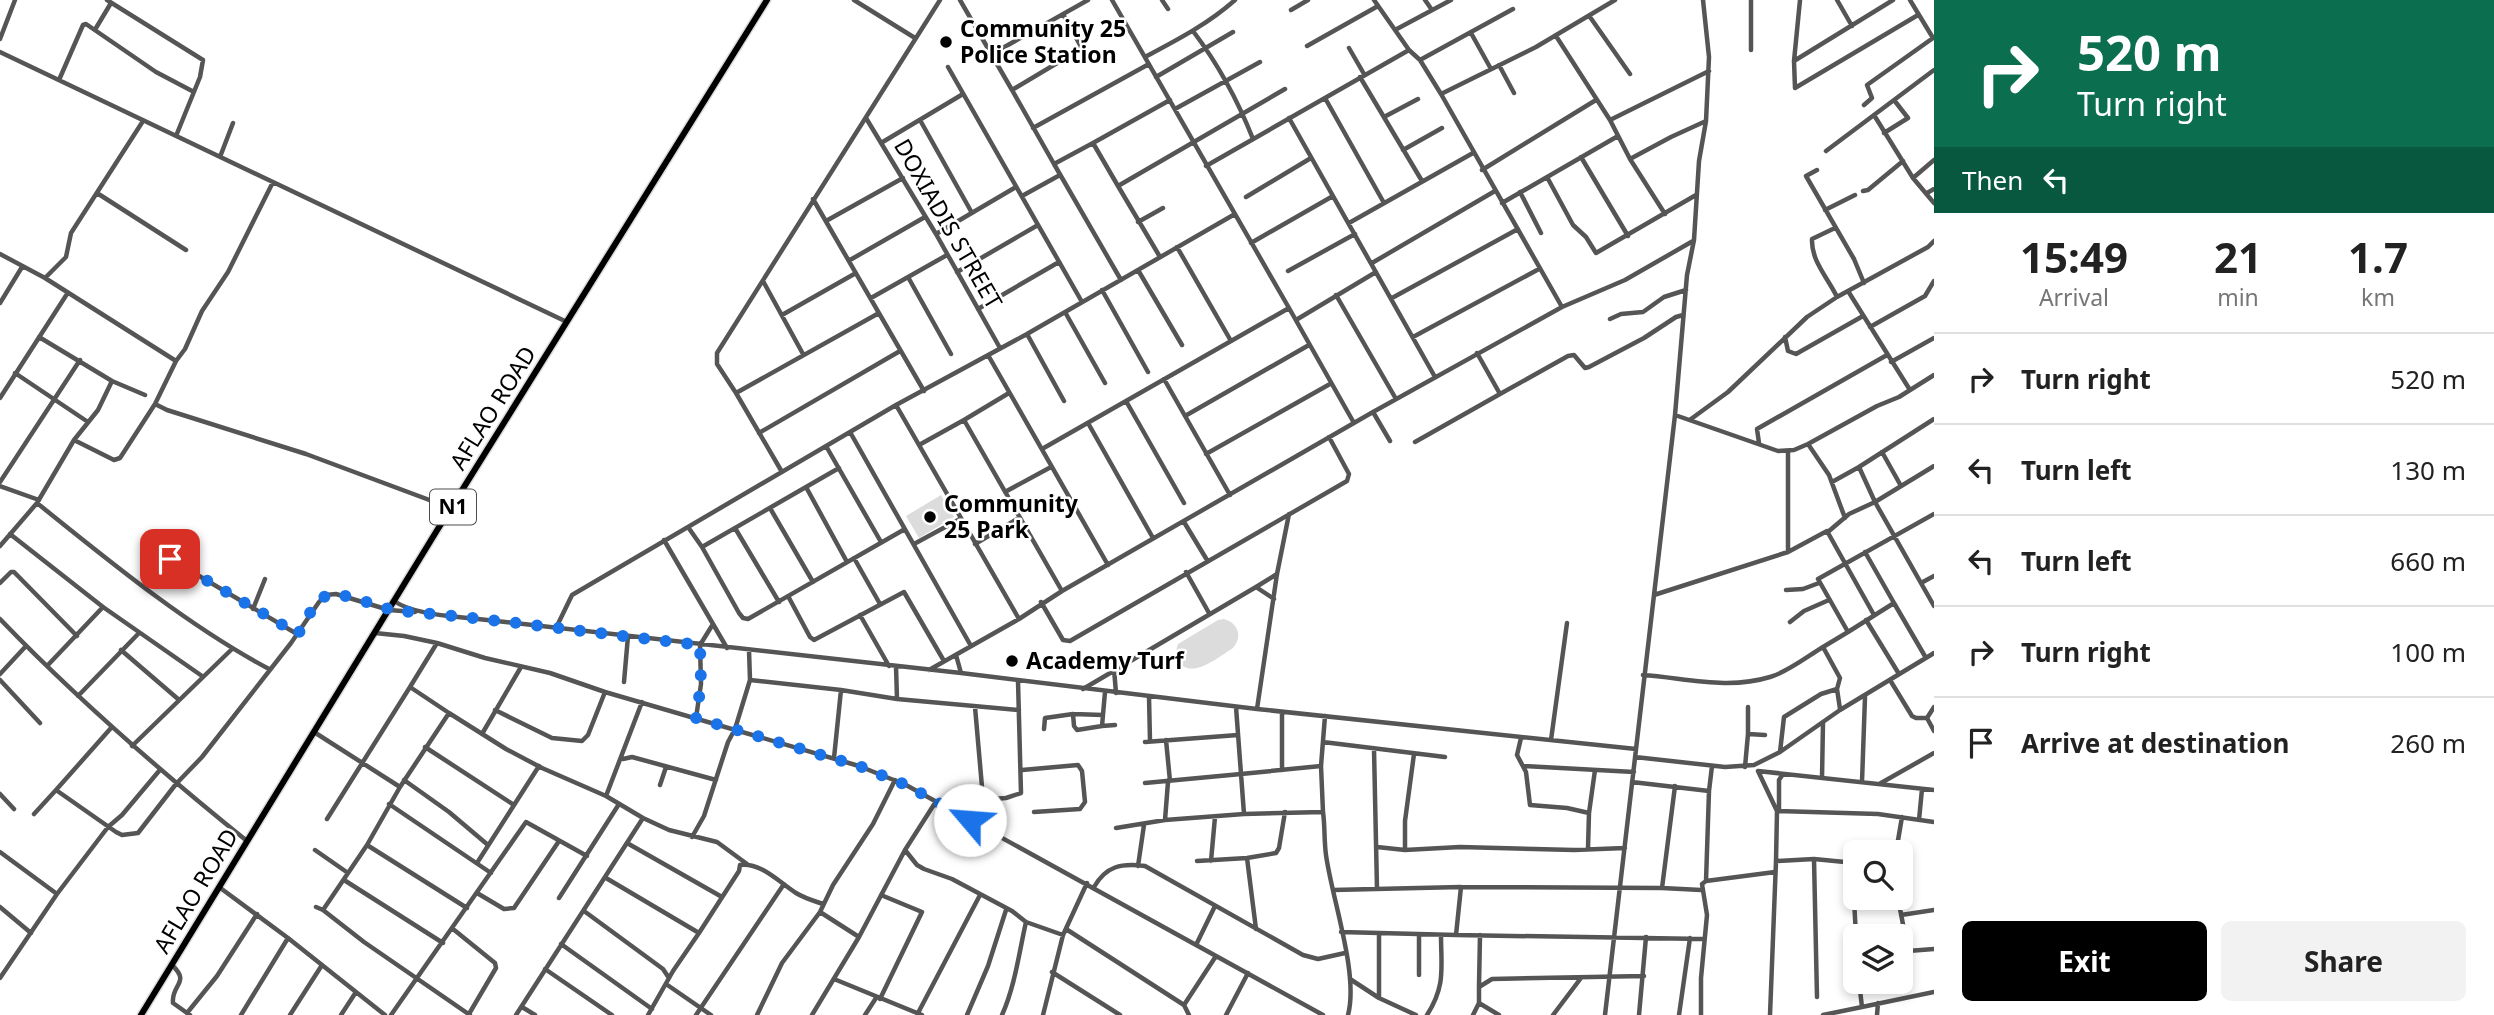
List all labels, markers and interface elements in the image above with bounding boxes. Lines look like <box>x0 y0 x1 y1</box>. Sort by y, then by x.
place label: Community 25 Police Station <box>960 12 1126 70</box>
text: 520 m <box>2077 19 2222 85</box>
icon: right <box>1962 28 2053 119</box>
marker: Community 25 Police Station <box>938 34 954 50</box>
text: Turn right <box>2077 82 2227 125</box>
street label: DOXIADIS STREET <box>887 133 1011 315</box>
icon: left <box>2037 161 2075 199</box>
text: Then <box>1962 162 2023 198</box>
text: 15:49 <box>2020 228 2128 285</box>
text: 21 <box>2214 228 2262 285</box>
text: 1.7 <box>2348 228 2408 285</box>
text: Arrival <box>2039 281 2109 313</box>
text: min <box>2217 281 2259 313</box>
text: km <box>2361 281 2395 313</box>
street label: AFLAO ROAD <box>441 340 543 475</box>
icon: right <box>1962 360 2000 398</box>
text: Turn right <box>2021 361 2151 397</box>
text: 520 m <box>2390 361 2466 397</box>
icon: left <box>1962 451 2000 489</box>
text: Turn left <box>2021 452 2132 488</box>
text: 130 m <box>2390 452 2466 488</box>
place label: Community 25 Park <box>944 487 1079 545</box>
road number: N1 <box>430 490 476 524</box>
marker: Community 25 Park <box>922 509 938 525</box>
pin <box>140 529 200 589</box>
icon: arrive <box>151 540 189 578</box>
icon: left <box>1962 542 2000 580</box>
text: Turn left <box>2021 543 2132 579</box>
text: 660 m <box>2390 543 2466 579</box>
icon: right <box>1962 633 2000 671</box>
text: Turn right <box>2021 634 2151 670</box>
text: 100 m <box>2390 634 2466 670</box>
place label: Academy Turf <box>1026 644 1185 676</box>
marker: Academy Turf <box>1004 653 1020 669</box>
icon: arrive <box>1962 724 2000 762</box>
text: Arrive at destination <box>2021 725 2290 761</box>
text: 260 m <box>2390 725 2466 761</box>
position arrow <box>933 783 1007 857</box>
street label: AFLAO ROAD <box>145 822 245 959</box>
map controls <box>1843 840 1913 994</box>
button: search <box>1843 840 1913 910</box>
button: Exit <box>1962 921 2207 1001</box>
button: Share <box>2221 921 2466 1001</box>
button: layers <box>1843 924 1913 994</box>

